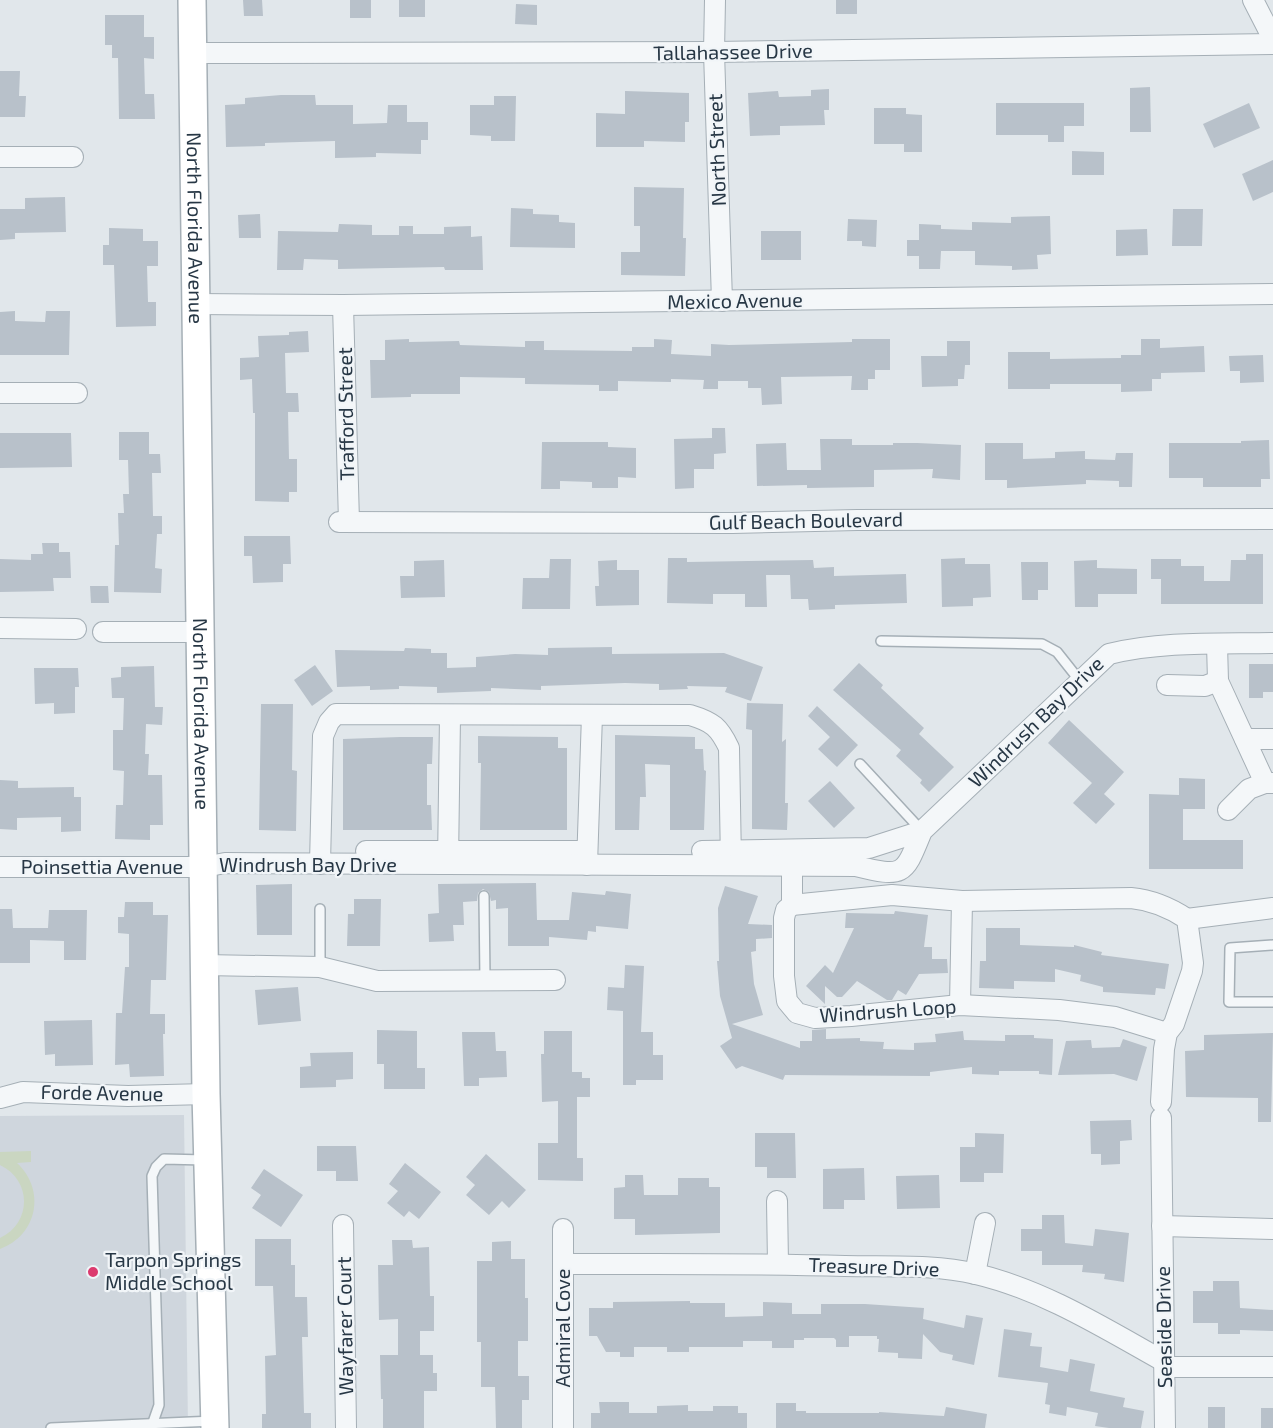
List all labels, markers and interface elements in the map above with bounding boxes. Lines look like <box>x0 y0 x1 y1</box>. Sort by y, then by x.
street label: Tallahassee Drive <box>653 38 813 64</box>
street label: North Street <box>702 93 730 207</box>
street label: North Florida Avenue <box>183 132 209 324</box>
street label: Mexico Avenue <box>667 287 803 313</box>
street label: Trafford Street <box>332 347 358 481</box>
street label: Gulf Beach Boulevard <box>709 506 903 534</box>
street label: North Florida Avenue <box>189 618 215 810</box>
street label: Windrush Bay Drive <box>963 651 1108 792</box>
street label: Windrush Bay Drive <box>219 852 397 876</box>
street label: Poinsettia Avenue <box>21 854 183 878</box>
street label: Windrush Loop <box>819 993 957 1027</box>
street label: Forde Avenue <box>40 1079 164 1105</box>
place label: Tarpon Springs Middle School <box>105 1247 242 1294</box>
street label: Treasure Drive <box>808 1252 940 1280</box>
street label: Wayfarer Court <box>331 1256 357 1396</box>
marker: Tarpon Springs Middle School <box>86 1265 100 1279</box>
street label: Seaside Drive <box>1150 1266 1176 1388</box>
street label: Admiral Cove <box>550 1268 574 1388</box>

